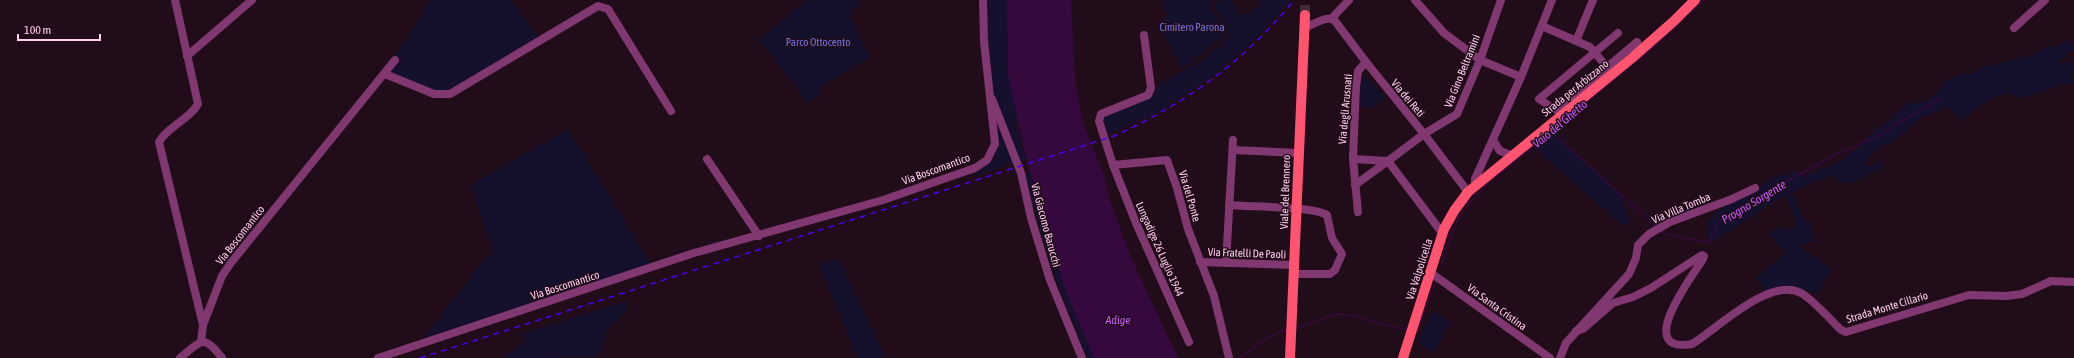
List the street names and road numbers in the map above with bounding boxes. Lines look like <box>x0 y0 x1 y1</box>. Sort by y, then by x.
street label: Via Gino Beltramini <box>1442 33 1482 109</box>
street label: Strada per Arbizzano <box>1539 57 1611 119</box>
street label: Via degli Arusnati <box>1336 73 1354 145</box>
street label: Via dei Reti <box>1389 77 1427 119</box>
street label: Via Boscomantico <box>900 151 972 187</box>
street label: Viale del Brennero <box>1278 155 1292 229</box>
street label: Via del Ponte <box>1177 169 1203 223</box>
street label: Via Giacomo Barucchi <box>1029 182 1063 268</box>
street label: Via Villa Tomba <box>1650 190 1712 226</box>
street label: Lungadige 26 Luglio 1944 <box>1134 200 1186 298</box>
street label: Via Boscomantico <box>213 203 267 267</box>
street label: Via Valpolicella <box>1403 237 1435 301</box>
street label: Via Fratelli De Paoli <box>1208 246 1286 260</box>
street label: Via Boscomantico <box>529 268 601 302</box>
street label: Via Santa Cristina <box>1465 282 1529 332</box>
street label: Strada Monte Cillario <box>1845 289 1929 325</box>

